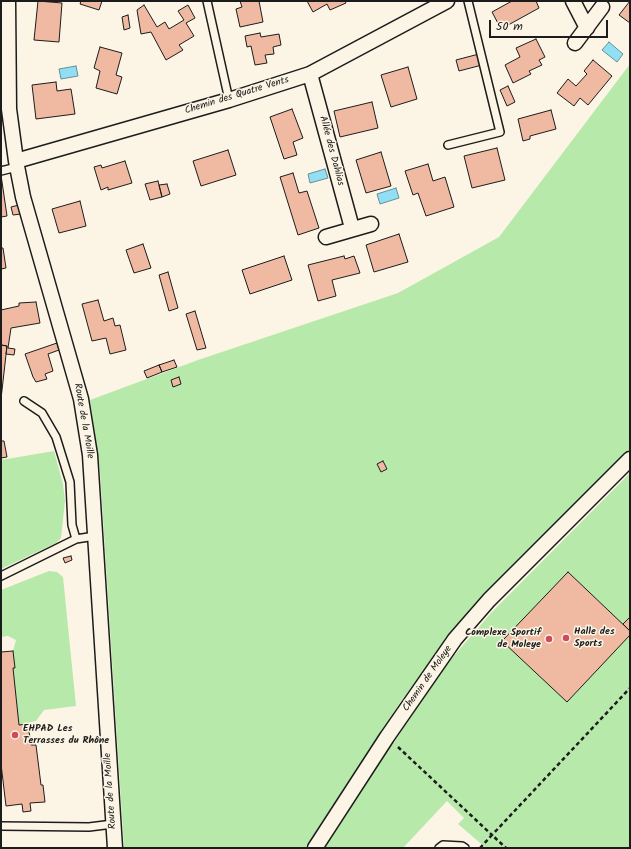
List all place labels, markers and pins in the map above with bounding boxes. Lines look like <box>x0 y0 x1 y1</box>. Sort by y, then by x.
place label: Halle des Sports <box>574 626 615 650</box>
place label: Complexe Sportif de Moleye <box>465 627 541 650</box>
marker: Halle des Sports <box>561 633 571 643</box>
marker: Complexe Sportif de Moleye <box>544 634 554 644</box>
place label: EHPAD Les Terrasses du Rhône <box>23 723 109 746</box>
marker: EHPAD Les Terrasses du Rhône <box>10 730 20 740</box>

